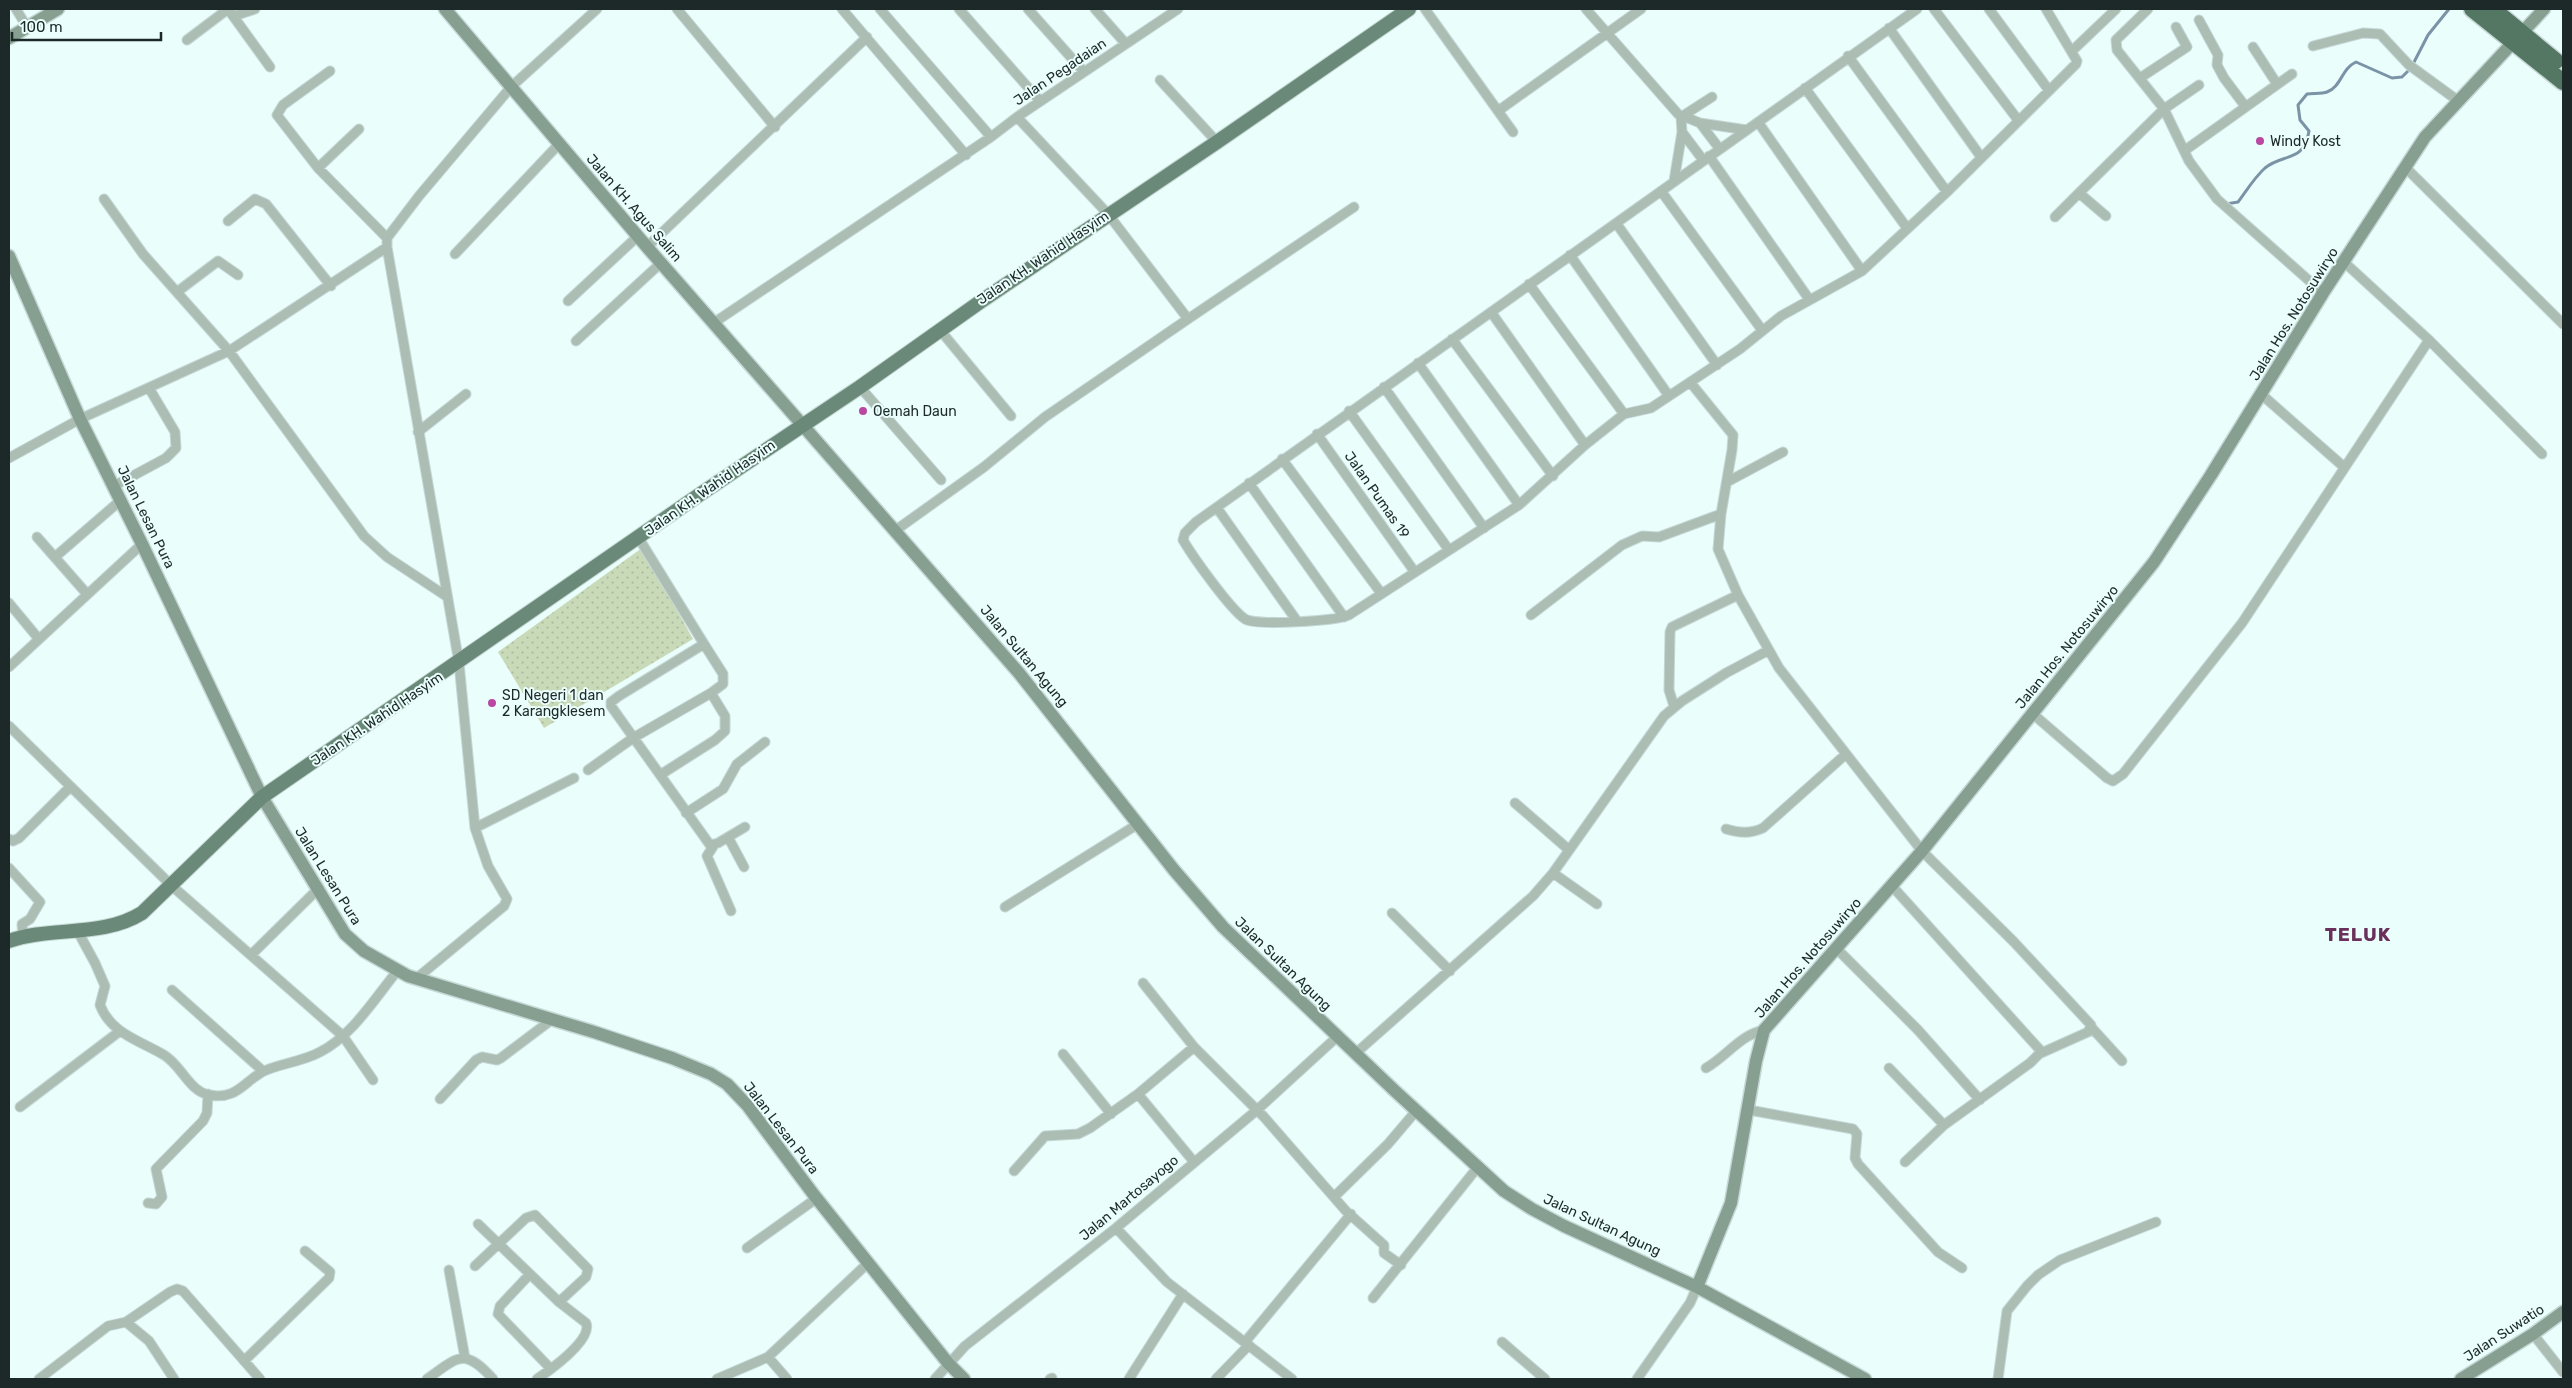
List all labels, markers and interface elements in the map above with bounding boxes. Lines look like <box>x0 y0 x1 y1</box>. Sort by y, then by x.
scale bar <box>12 10 161 42</box>
text: 100 m <box>20 18 62 36</box>
street label: Jalan Pegadaian <box>1010 35 1110 109</box>
place label: Windy Kost <box>2270 133 2341 150</box>
marker: Windy Kost <box>2254 135 2266 147</box>
street label: Jalan KH. Agus Salim <box>583 151 685 265</box>
street label: Jalan KH. Wahid Hasyim <box>974 208 1112 308</box>
street label: Jalan Hos. Notosuwiryo <box>2246 244 2342 384</box>
place label: Oemah Daun <box>873 403 957 420</box>
marker: Oemah Daun <box>857 405 869 417</box>
street label: Jalan KH. Wahid Hasyim <box>642 437 778 539</box>
street label: Jalan Pumas 19 <box>1341 448 1413 542</box>
street label: Jalan Lesan Pura <box>114 463 178 571</box>
street label: Jalan Hos. Notosuwiryo <box>2012 582 2122 712</box>
street label: Jalan Sultan Agung <box>976 602 1072 710</box>
street label: Jalan KH. Wahid Hasyim <box>308 669 446 769</box>
place label: SD Negeri 1 dan 2 Karangklesem <box>502 687 605 720</box>
marker: SD Negeri 1 dan 2 Karangklesem <box>486 697 498 709</box>
street label: Jalan Lesan Pura <box>291 824 365 928</box>
street label: Jalan Hos. Notosuwiryo <box>1751 894 1865 1022</box>
street label: Jalan Sultan Agung <box>1231 913 1335 1015</box>
district label: TELUK <box>2325 923 2391 946</box>
street label: Jalan Lesan Pura <box>740 1079 822 1177</box>
street label: Jalan Martosayogo <box>1076 1152 1182 1244</box>
street label: Jalan Sultan Agung <box>1540 1190 1664 1260</box>
street label: Jalan Suwatio <box>2461 1301 2547 1365</box>

